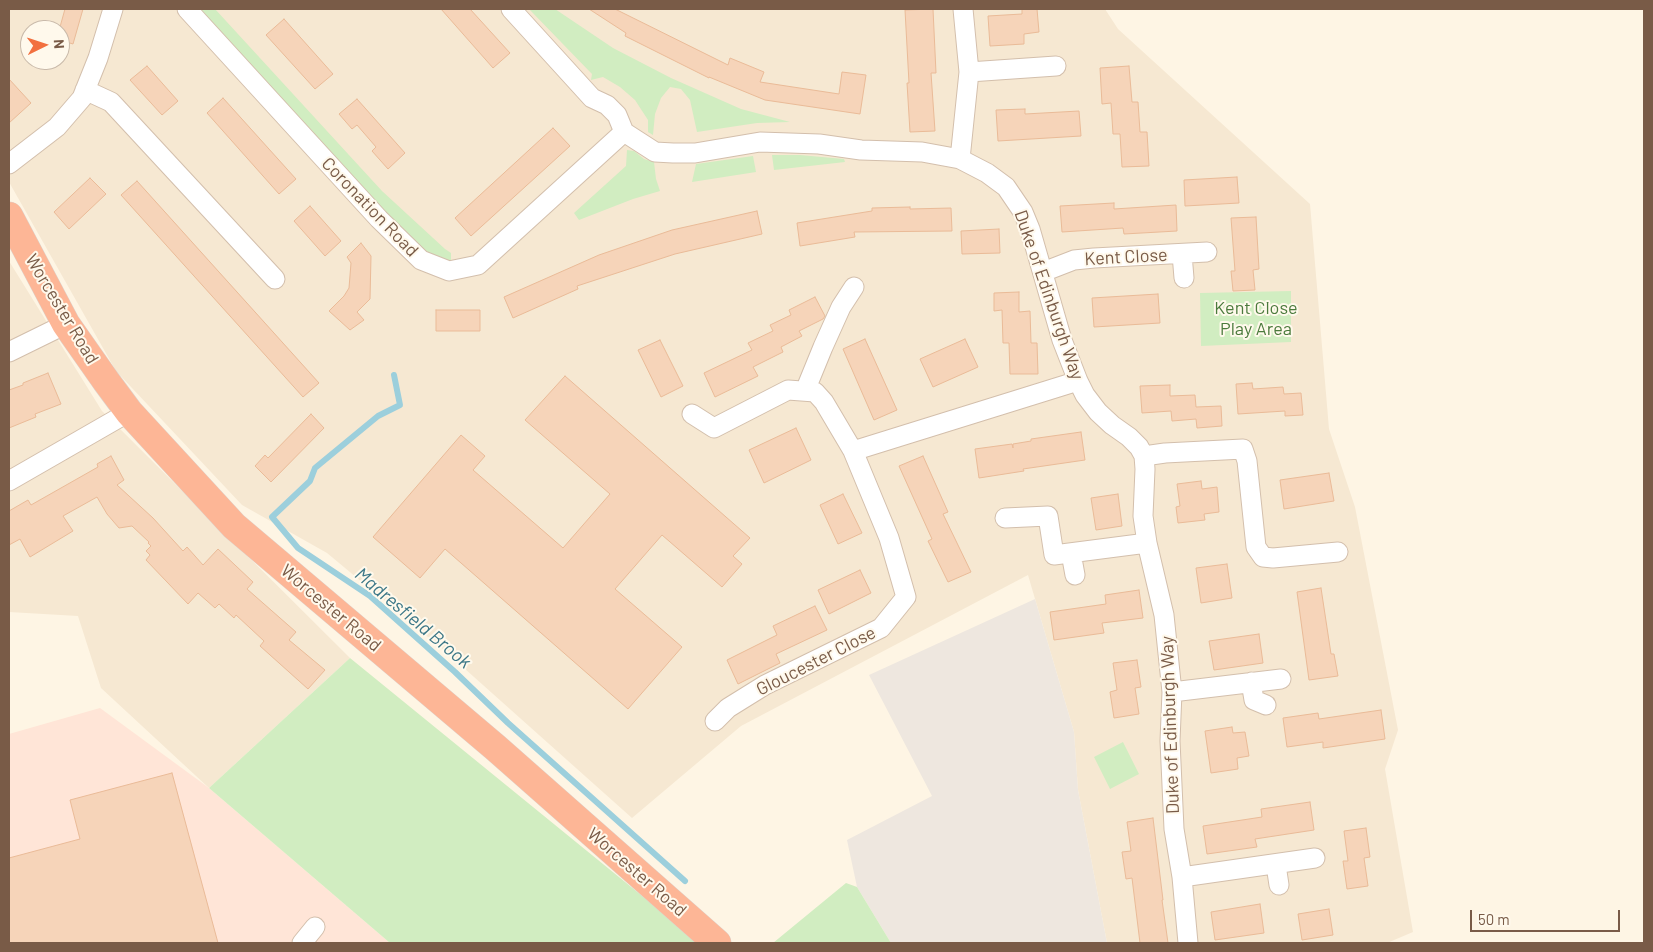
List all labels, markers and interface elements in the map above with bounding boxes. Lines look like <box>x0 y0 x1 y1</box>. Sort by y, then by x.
north arrow <box>20 20 70 70</box>
text: N <box>51 39 68 49</box>
street label: Coronation Road <box>317 153 423 261</box>
street label: Duke of Edinburgh Way <box>1010 207 1088 383</box>
street label: Kent Close <box>1084 244 1168 270</box>
street label: Worcester Road <box>21 250 103 368</box>
park label: Kent Close Play Area <box>1214 297 1298 340</box>
street label: Worcester Road <box>276 560 386 656</box>
water label: Madresfield Brook <box>350 563 476 673</box>
street label: Gloucester Close <box>753 622 879 700</box>
street label: Duke of Edinburgh Way <box>1156 636 1184 814</box>
street label: Worcester Road <box>583 823 691 921</box>
scale bar <box>1473 900 1623 932</box>
text: 50 m <box>1478 910 1510 928</box>

